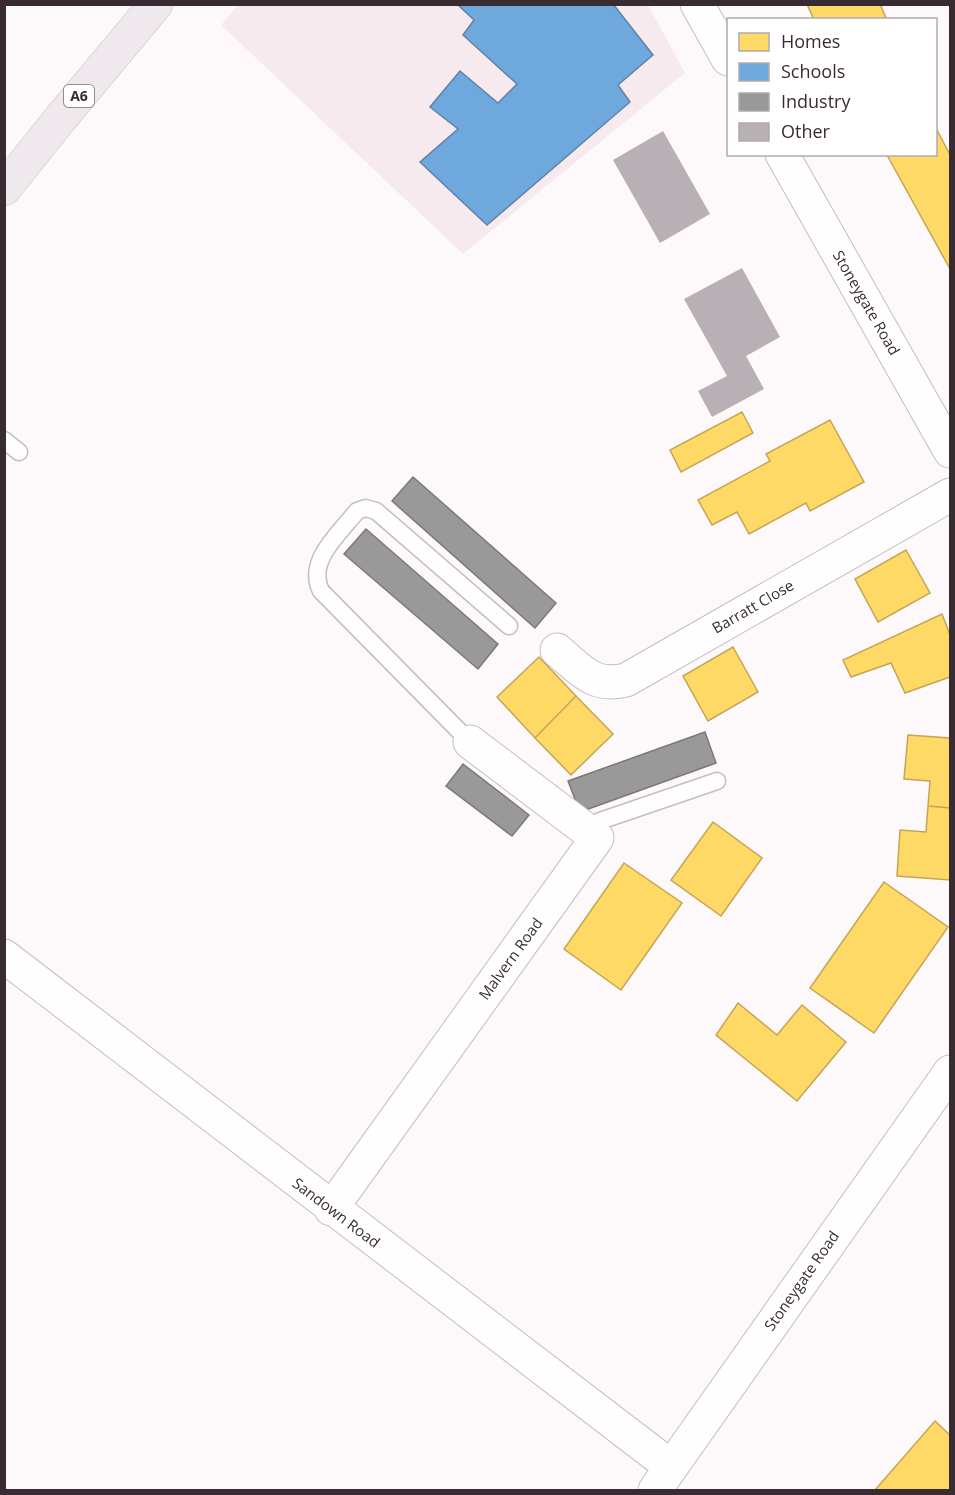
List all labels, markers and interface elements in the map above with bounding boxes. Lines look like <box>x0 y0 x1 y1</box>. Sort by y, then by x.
legend <box>727 18 937 156</box>
text: Homes <box>781 29 840 53</box>
text: Schools <box>781 59 845 83</box>
road number: A6 <box>64 85 94 107</box>
text: Industry <box>781 89 851 113</box>
text: Other <box>781 119 831 143</box>
street label: Stoneygate Road <box>829 247 905 358</box>
street label: Barratt Close <box>708 575 797 638</box>
street label: Malvern Road <box>474 913 547 1003</box>
street label: Sandown Road <box>289 1173 384 1252</box>
street label: Stoneygate Road <box>759 1226 843 1334</box>

